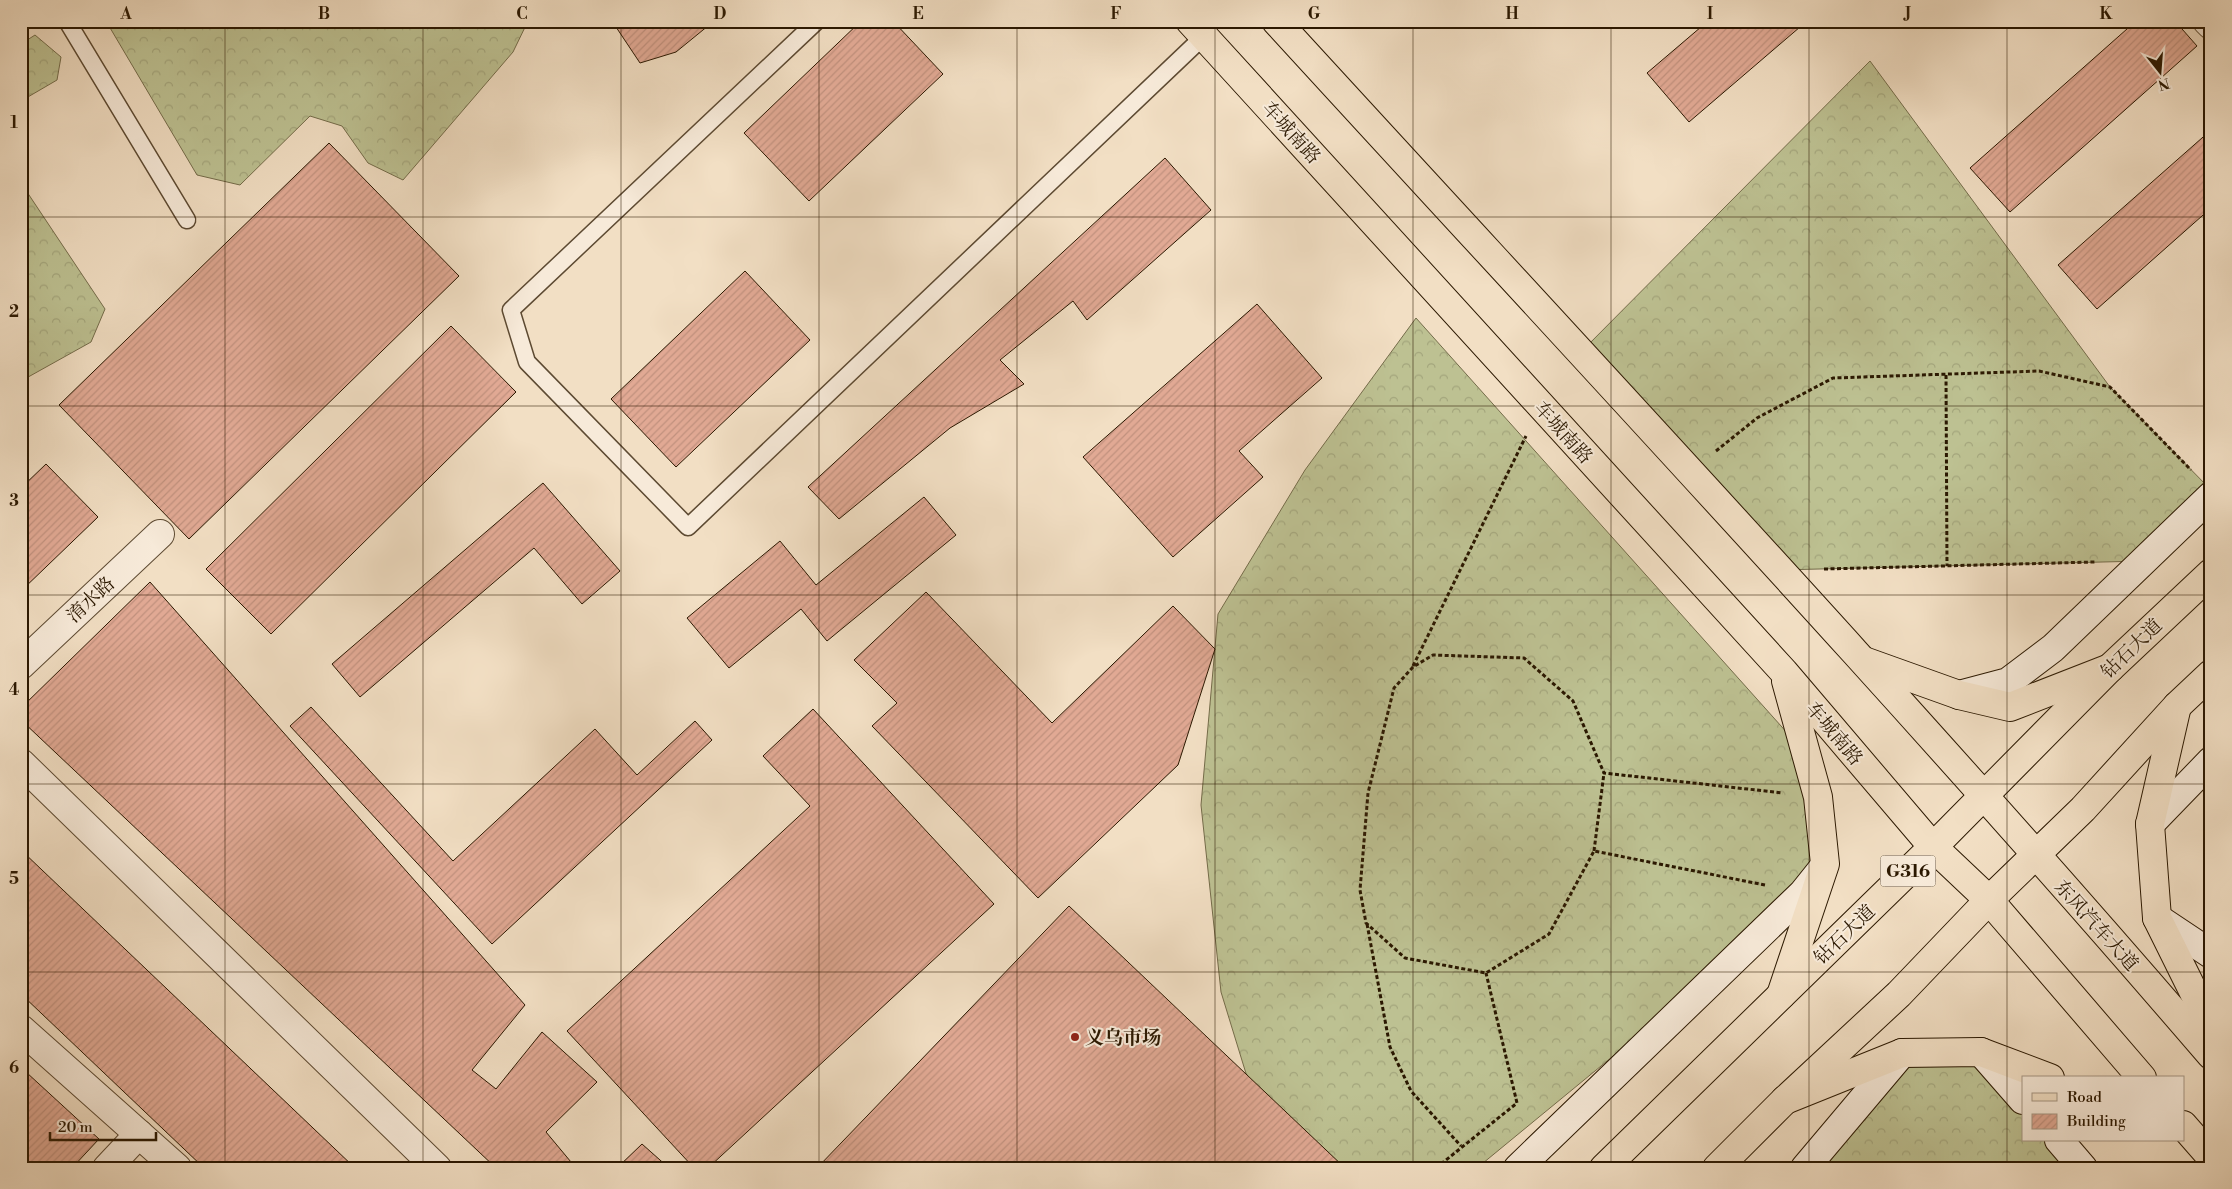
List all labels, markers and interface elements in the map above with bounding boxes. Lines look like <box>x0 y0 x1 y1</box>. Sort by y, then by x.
text: A <box>119 4 132 24</box>
text: B <box>318 4 330 24</box>
text: C <box>516 4 528 24</box>
text: D <box>714 4 727 24</box>
text: E <box>912 4 924 24</box>
text: F <box>1110 4 1122 24</box>
text: G <box>1308 4 1321 24</box>
text: H <box>1505 4 1519 24</box>
text: I <box>1707 4 1713 24</box>
text: J <box>1903 4 1911 24</box>
text: K <box>2100 4 2114 24</box>
north arrow <box>2134 48 2184 98</box>
text: N <box>2156 73 2171 94</box>
street label: 车城南路 <box>1257 96 1326 169</box>
text: 1 <box>10 113 18 133</box>
text: 2 <box>9 302 19 322</box>
street label: 车城南路 <box>1529 396 1598 469</box>
text: 3 <box>9 491 19 511</box>
street label: 淯水路 <box>62 572 120 628</box>
street label: 钻石大道 <box>2096 614 2167 684</box>
text: 4 <box>9 680 20 700</box>
street label: 车城南路 <box>1801 697 1868 770</box>
road number: G316 <box>1880 856 1936 886</box>
text: 5 <box>9 869 19 889</box>
street label: 东风汽车大道 <box>2049 875 2143 976</box>
street label: 钻石大道 <box>1809 900 1880 970</box>
place label: 义乌市场 <box>1085 1026 1161 1050</box>
marker: 义乌市场 <box>1069 1031 1081 1043</box>
text: 6 <box>9 1058 19 1078</box>
legend <box>2022 1076 2184 1142</box>
text: Road <box>2067 1088 2102 1107</box>
scale bar <box>50 1109 156 1141</box>
text: Building <box>2066 1112 2126 1131</box>
text: 20 m <box>58 1118 93 1137</box>

